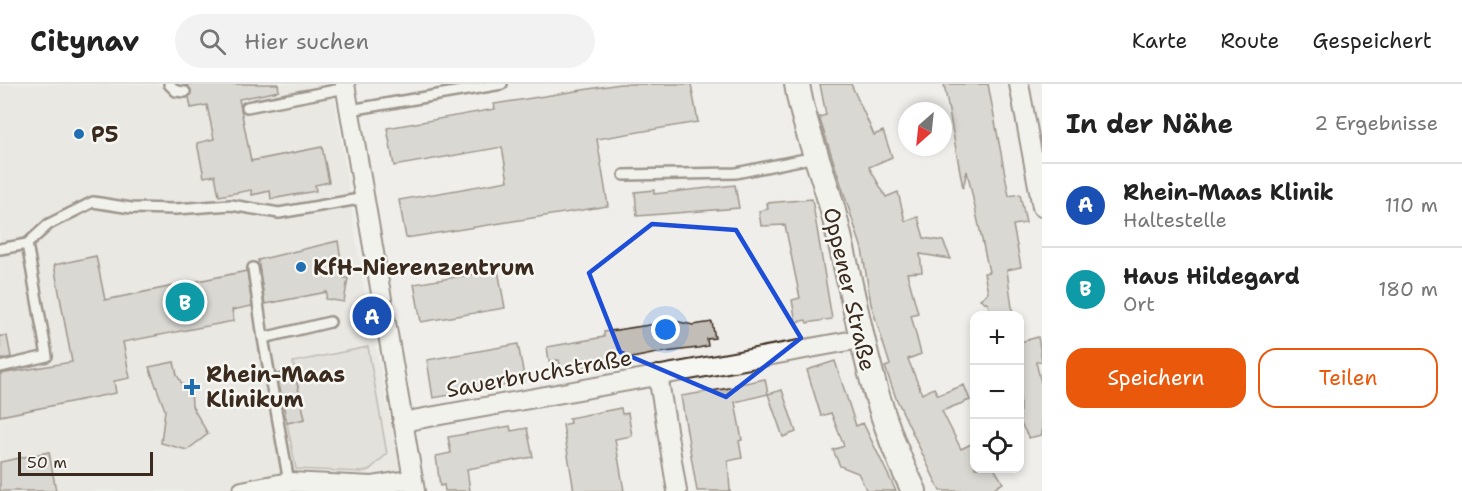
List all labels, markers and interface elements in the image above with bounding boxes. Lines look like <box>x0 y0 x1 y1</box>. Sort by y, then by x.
search box <box>175 14 595 68</box>
text: Citynav <box>30 22 139 60</box>
icon: search <box>196 25 229 58</box>
text: Hier suchen <box>244 27 369 56</box>
text: Karte <box>1132 27 1187 55</box>
text: Route <box>1220 27 1279 55</box>
text: Gespeichert <box>1312 27 1432 55</box>
north arrow <box>898 102 952 156</box>
text: In der Nähe <box>1066 106 1233 141</box>
text: 2 Ergebnisse <box>1314 110 1438 136</box>
place label: P5 <box>91 120 119 149</box>
marker: P5 <box>72 127 86 141</box>
text: Rhein-Maas Klinik <box>1123 178 1334 207</box>
text: A <box>1078 192 1093 218</box>
text: 110 m <box>1384 192 1438 218</box>
street label: Oppener Straße <box>817 204 882 374</box>
text: Haltestelle <box>1123 207 1227 233</box>
place label: KfH-Nierenzentrum <box>313 253 534 282</box>
marker: KfH-Nierenzentrum <box>294 260 308 274</box>
text: Haus Hildegard <box>1123 262 1300 291</box>
text: B <box>1079 276 1092 302</box>
text: 180 m <box>1378 276 1438 302</box>
pin: B <box>166 280 204 324</box>
text: Ort <box>1123 291 1155 317</box>
pin: A <box>352 294 392 338</box>
map controls <box>970 311 1024 473</box>
button: + <box>970 311 1024 365</box>
your location <box>651 315 680 344</box>
street label: Sauerbruchstraße <box>444 343 634 404</box>
button: Speichern <box>1066 348 1246 408</box>
button: Teilen <box>1258 348 1438 408</box>
place label: Rhein-Maas Klinikum <box>206 360 345 414</box>
button: − <box>970 365 1024 419</box>
marker: Rhein-Maas Klinikum <box>183 378 201 396</box>
button: locate <box>970 419 1024 473</box>
scale bar <box>18 449 153 476</box>
text: 50 m <box>27 452 67 473</box>

